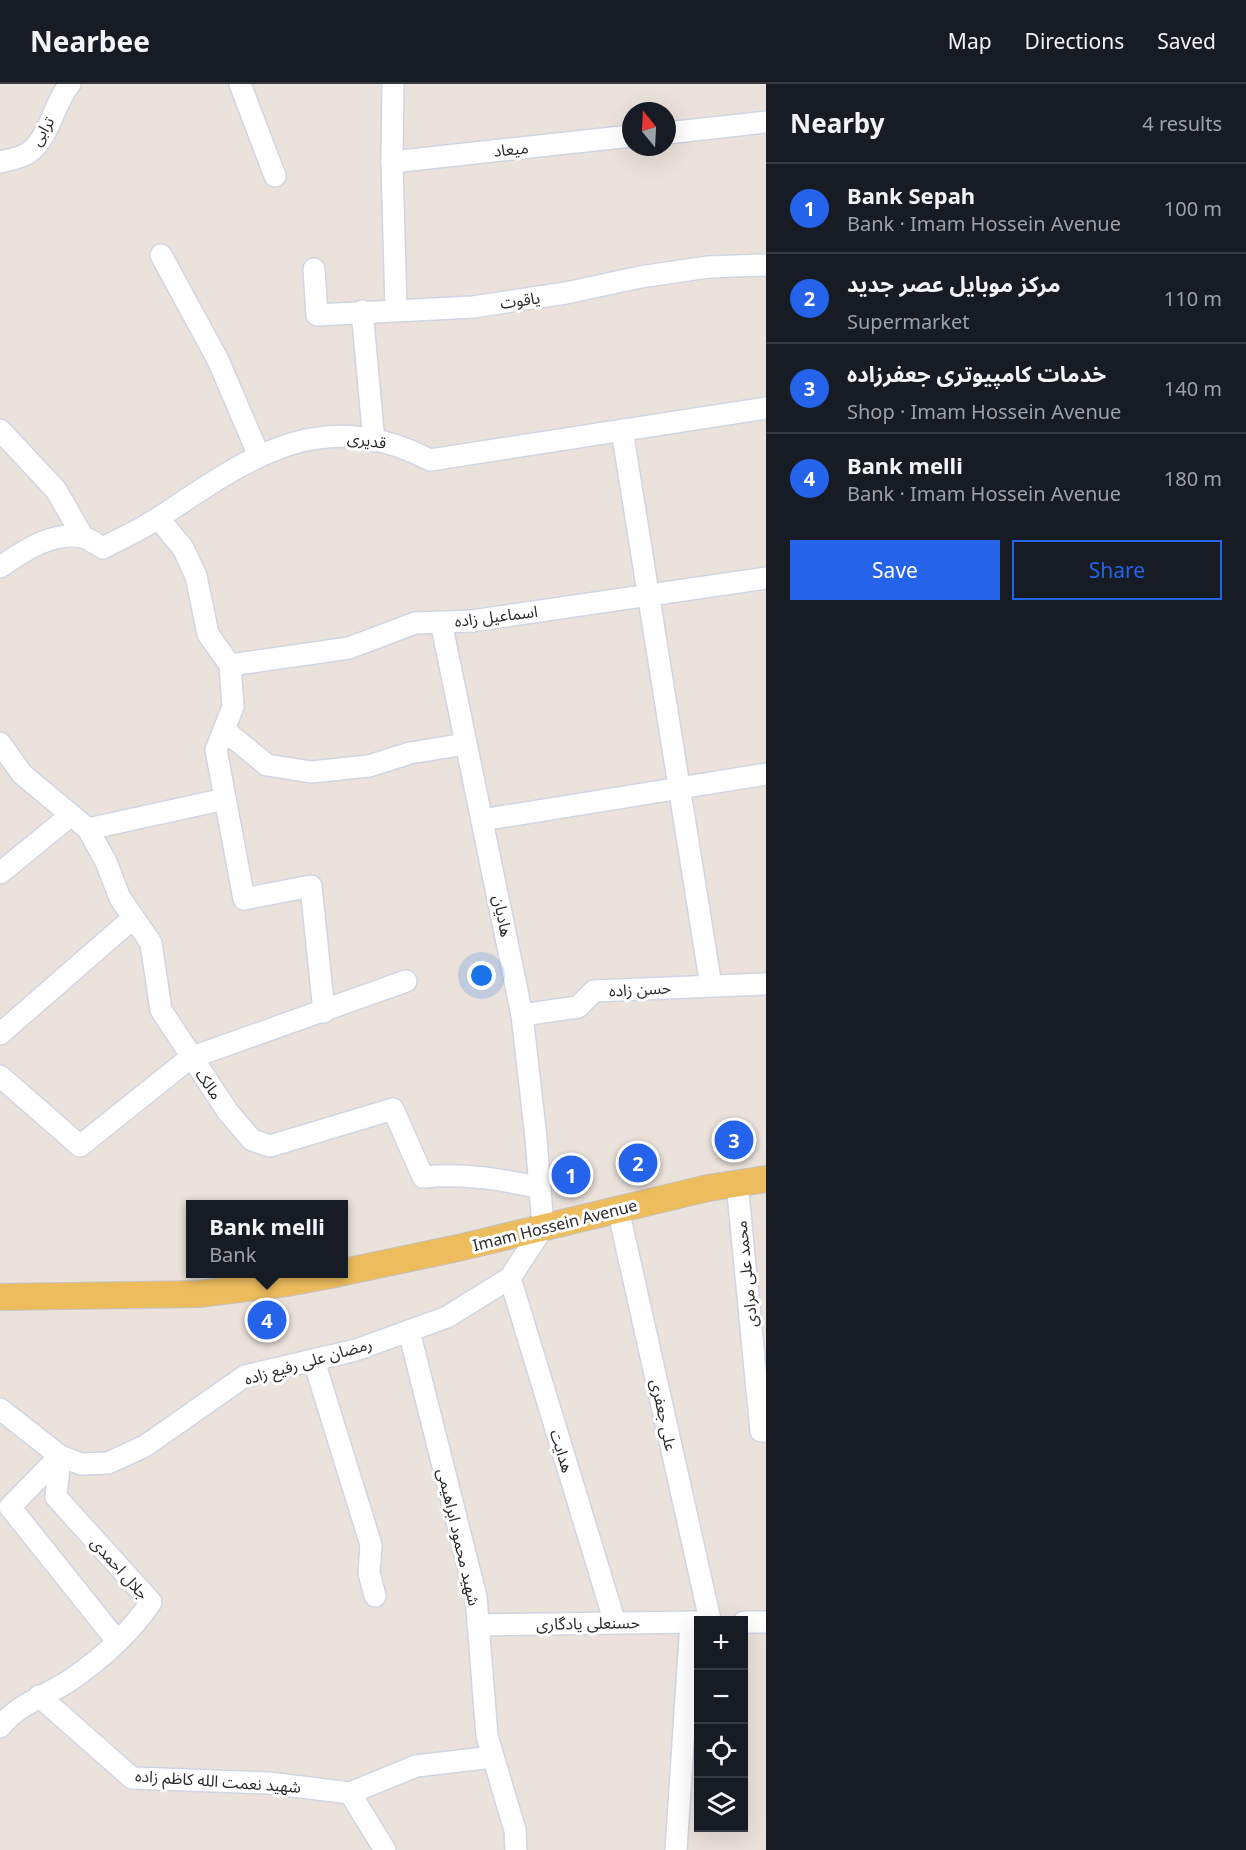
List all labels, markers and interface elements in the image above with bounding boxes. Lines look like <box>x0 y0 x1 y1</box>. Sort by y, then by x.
text: Nearbee <box>30 22 150 60</box>
text: Map <box>948 27 992 55</box>
text: Directions <box>1025 27 1124 55</box>
text: Saved <box>1157 27 1216 55</box>
north arrow <box>622 102 676 156</box>
text: Nearby <box>790 105 885 141</box>
text: 4 results <box>1142 110 1222 137</box>
street label: ترابی <box>25 112 59 150</box>
street label: میعاد <box>492 136 530 162</box>
text: Bank Sepah <box>847 180 975 210</box>
text: 1 <box>804 195 815 222</box>
text: 100 m <box>1164 195 1222 222</box>
text: Bank · Imam Hossein Avenue <box>847 210 1121 237</box>
text: مرکز موبایل عصر جدید <box>847 268 1061 298</box>
text: 2 <box>804 285 815 312</box>
text: 110 m <box>1164 285 1222 312</box>
street label: یاقوت <box>499 286 541 314</box>
text: Supermarket <box>847 308 970 335</box>
text: خدمات کامپیوتری جعفرزاده <box>847 358 1106 388</box>
text: 3 <box>804 375 815 402</box>
text: 140 m <box>1164 375 1222 402</box>
text: Shop · Imam Hossein Avenue <box>847 398 1121 425</box>
street label: قدیری <box>346 426 388 454</box>
text: Bank melli <box>847 450 963 480</box>
text: 4 <box>804 465 815 492</box>
text: 180 m <box>1164 465 1222 492</box>
text: Bank · Imam Hossein Avenue <box>847 480 1121 507</box>
button: Save <box>790 540 1000 600</box>
button: Share <box>1012 540 1222 600</box>
street label: اسماعیل زاده <box>453 600 539 632</box>
street label: هادیان <box>488 893 518 939</box>
your location <box>467 961 496 990</box>
street label: حسن زاده <box>608 976 672 1002</box>
street label: مالک <box>191 1064 227 1104</box>
pin: 3 <box>714 1118 754 1162</box>
pin: 2 <box>618 1140 658 1186</box>
pin: 1 <box>552 1152 590 1198</box>
street label: Imam Hossein Avenue <box>470 1194 640 1256</box>
popup <box>186 1200 348 1278</box>
text: Bank melli <box>209 1211 325 1241</box>
street label: محمد علی مرادی <box>729 1220 763 1328</box>
text: Bank <box>209 1241 256 1268</box>
pin: 4 <box>248 1298 286 1342</box>
street label: رمضان علی رفیع زاده <box>242 1332 375 1392</box>
street label: علی جعفری <box>646 1377 682 1453</box>
street label: هدایت <box>545 1427 579 1475</box>
street label: شهید محمود ابراهیمی <box>432 1466 486 1608</box>
street label: جلال احمدی <box>86 1532 154 1604</box>
street label: حسنعلی یادگاری <box>536 1611 640 1635</box>
map controls <box>694 1616 748 1832</box>
button: + <box>694 1616 748 1670</box>
button: − <box>694 1670 748 1724</box>
button: locate <box>694 1724 748 1778</box>
street label: شهید نعمت الله کاظم زاده <box>134 1764 302 1800</box>
button: layers <box>694 1778 748 1832</box>

